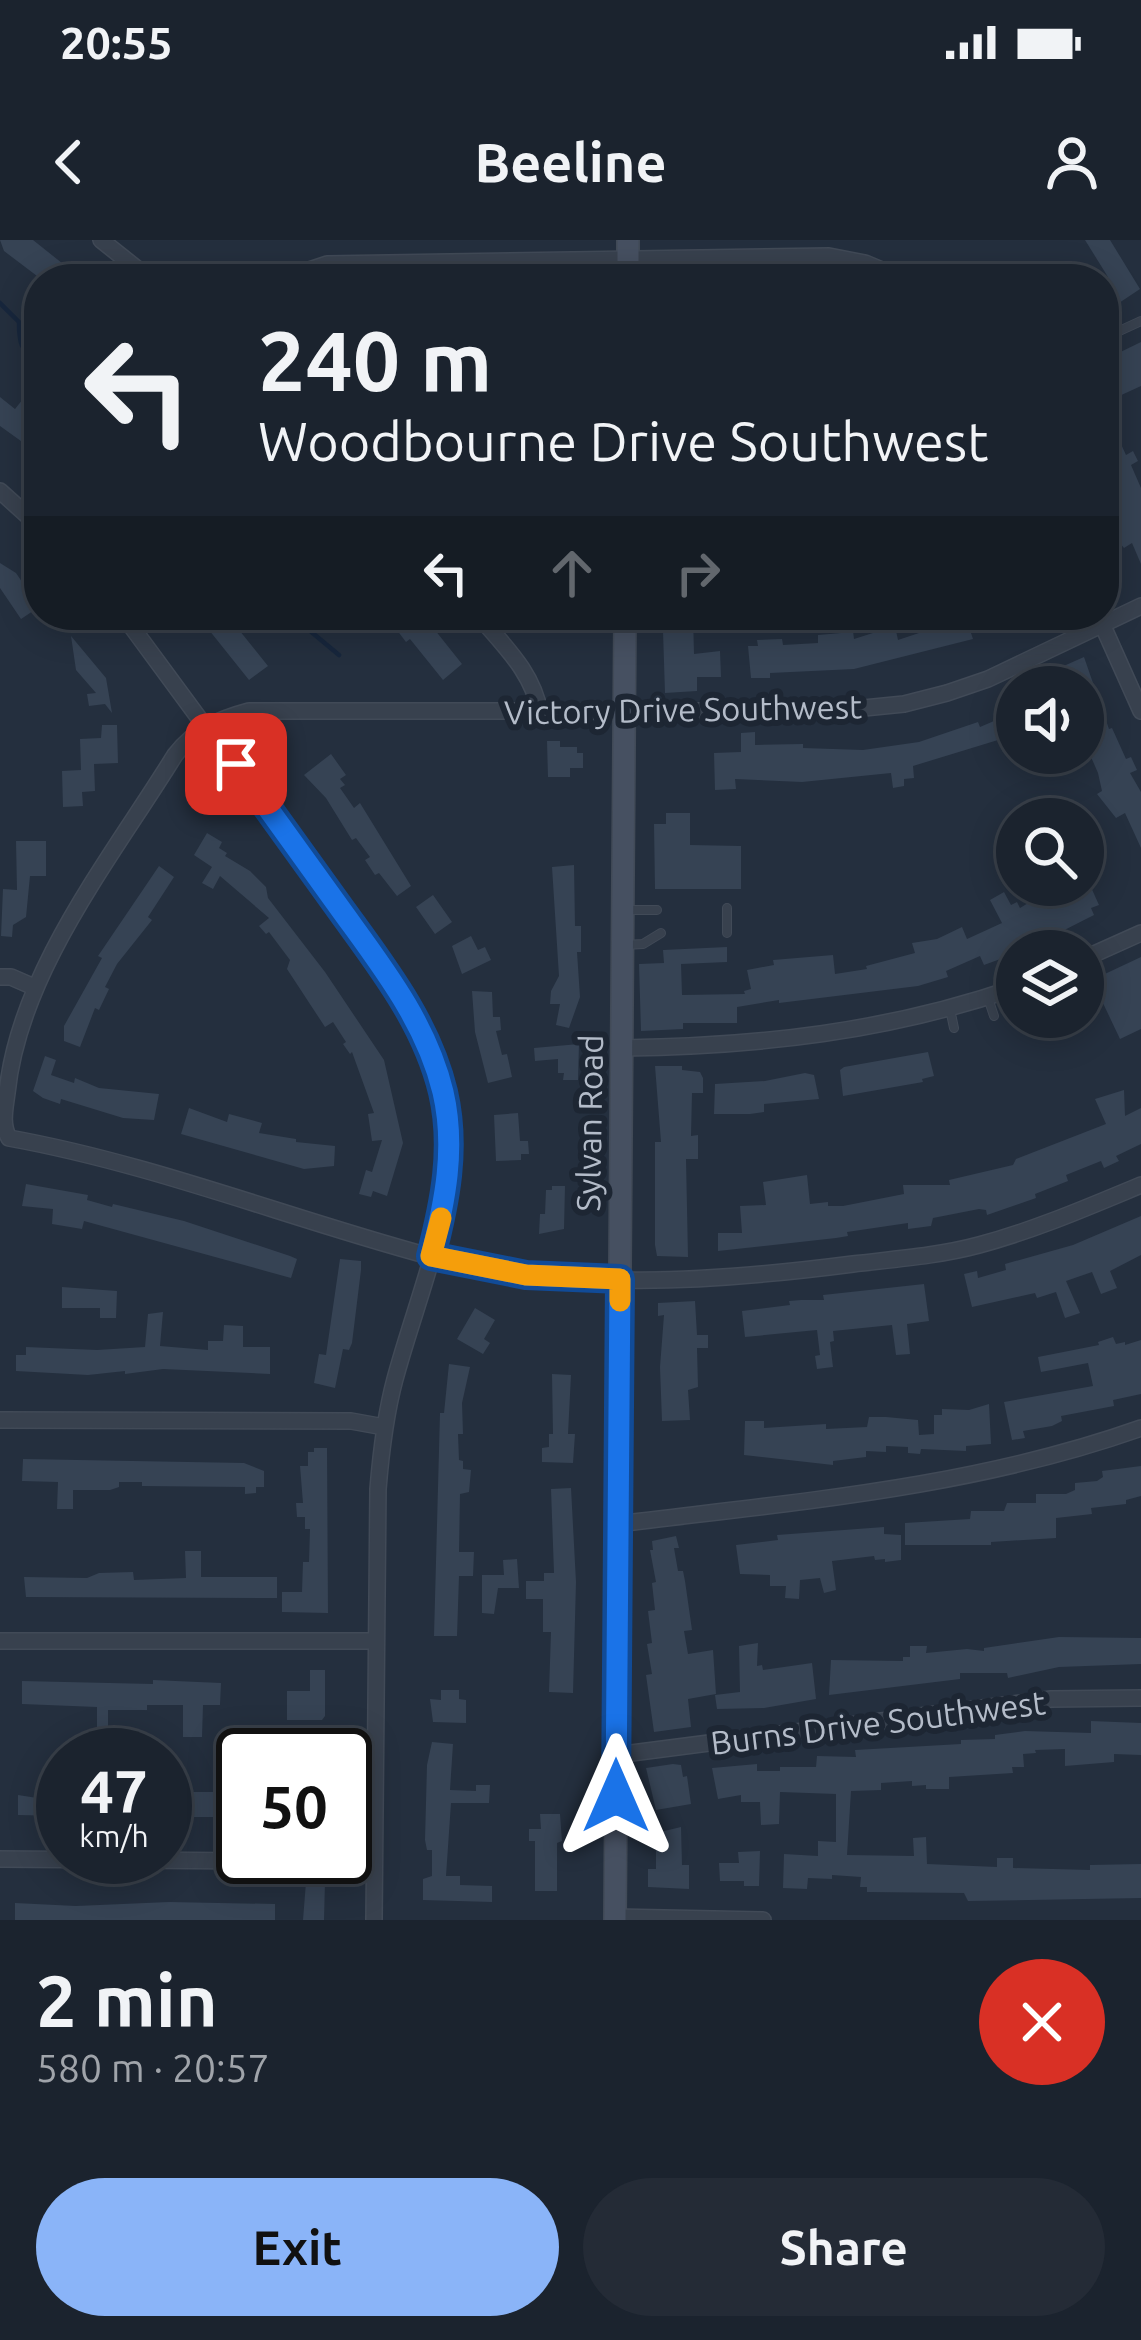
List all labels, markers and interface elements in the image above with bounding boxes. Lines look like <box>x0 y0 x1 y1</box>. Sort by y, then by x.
text: 20:55 <box>60 17 173 68</box>
icon: back <box>36 129 102 195</box>
icon: person <box>1039 129 1105 195</box>
text: Beeline <box>474 132 667 192</box>
icon: left <box>60 312 216 468</box>
text: 240 m <box>258 313 492 407</box>
text: Woodbourne Drive Southwest <box>258 411 988 471</box>
icon: left <box>413 540 479 606</box>
icon: ahead <box>539 540 605 606</box>
icon: right <box>665 540 731 606</box>
map controls <box>996 666 1104 1038</box>
button: sound <box>996 666 1104 774</box>
street label: Victory Drive Southwest <box>504 687 862 731</box>
pin <box>185 713 287 815</box>
icon: arrive <box>203 731 269 797</box>
button: search <box>996 798 1104 906</box>
button: layers <box>996 930 1104 1038</box>
street label: Sylvan Road <box>569 1034 609 1212</box>
street label: Burns Drive Southwest <box>709 1683 1047 1761</box>
speed limit sign: 50 <box>216 1728 372 1884</box>
position arrow <box>553 1733 679 1859</box>
text: 47 <box>80 1757 148 1824</box>
text: km/h <box>79 1819 149 1853</box>
button: close <box>979 1959 1105 2085</box>
text: 2 min <box>36 1960 218 2041</box>
text: 580 m · 20:57 <box>36 2046 270 2089</box>
button: Exit <box>36 2178 559 2316</box>
button: Share <box>583 2178 1105 2316</box>

